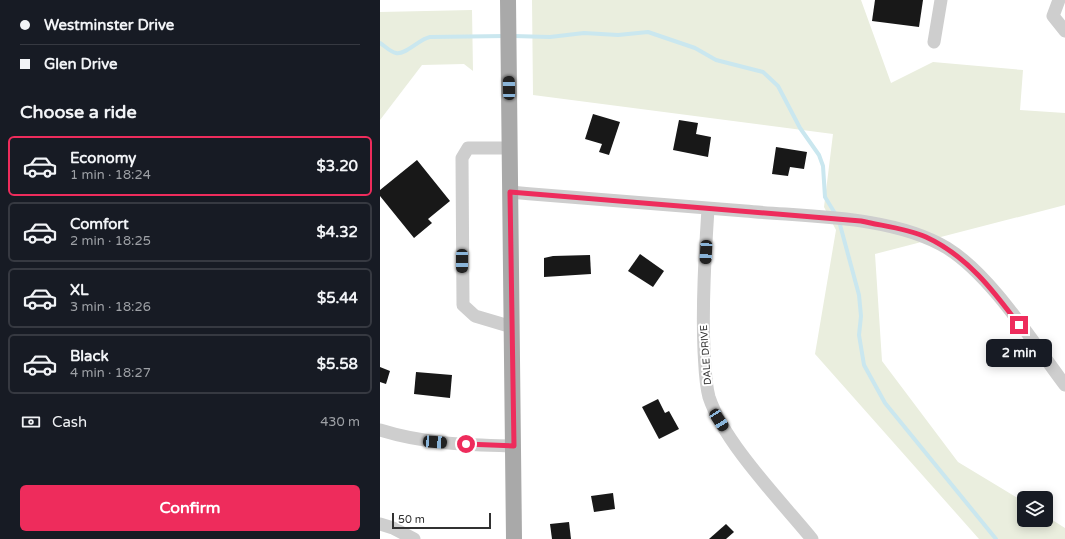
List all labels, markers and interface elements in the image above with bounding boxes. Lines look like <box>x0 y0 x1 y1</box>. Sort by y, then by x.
text: Westminster Drive <box>44 16 174 34</box>
text: Glen Drive <box>44 55 118 73</box>
car <box>503 76 515 100</box>
text: Choose a ride <box>20 101 137 123</box>
icon: car <box>22 148 58 184</box>
text: Economy <box>70 149 136 167</box>
text: $3.20 <box>317 157 358 175</box>
text: 1 min · 18:24 <box>70 167 151 183</box>
icon: car <box>22 214 58 250</box>
text: Comfort <box>70 215 129 233</box>
text: $4.32 <box>317 223 358 241</box>
text: 2 min · 18:25 <box>70 233 151 249</box>
car <box>699 240 713 264</box>
car <box>456 249 468 273</box>
icon: car <box>22 280 58 316</box>
text: XL <box>70 281 89 299</box>
text: $5.44 <box>317 289 358 307</box>
text: 3 min · 18:26 <box>70 299 151 315</box>
route end <box>1010 316 1028 334</box>
street label: DALE DRIVE <box>698 324 714 385</box>
callout: 2 min <box>986 339 1052 367</box>
text: 2 min <box>1002 345 1036 361</box>
icon: car <box>22 346 58 382</box>
text: Black <box>70 347 109 365</box>
text: $5.58 <box>317 355 358 373</box>
text: 4 min · 18:27 <box>70 365 151 381</box>
car <box>707 407 731 433</box>
icon: cash <box>20 411 42 433</box>
text: Cash <box>52 413 87 431</box>
text: 430 m <box>320 414 360 430</box>
car <box>423 435 447 449</box>
route start <box>457 435 475 453</box>
button: Confirm <box>20 485 360 531</box>
map controls <box>1017 491 1053 527</box>
button: layers <box>1017 491 1053 527</box>
scale bar <box>392 511 491 530</box>
text: 50 m <box>398 513 425 526</box>

